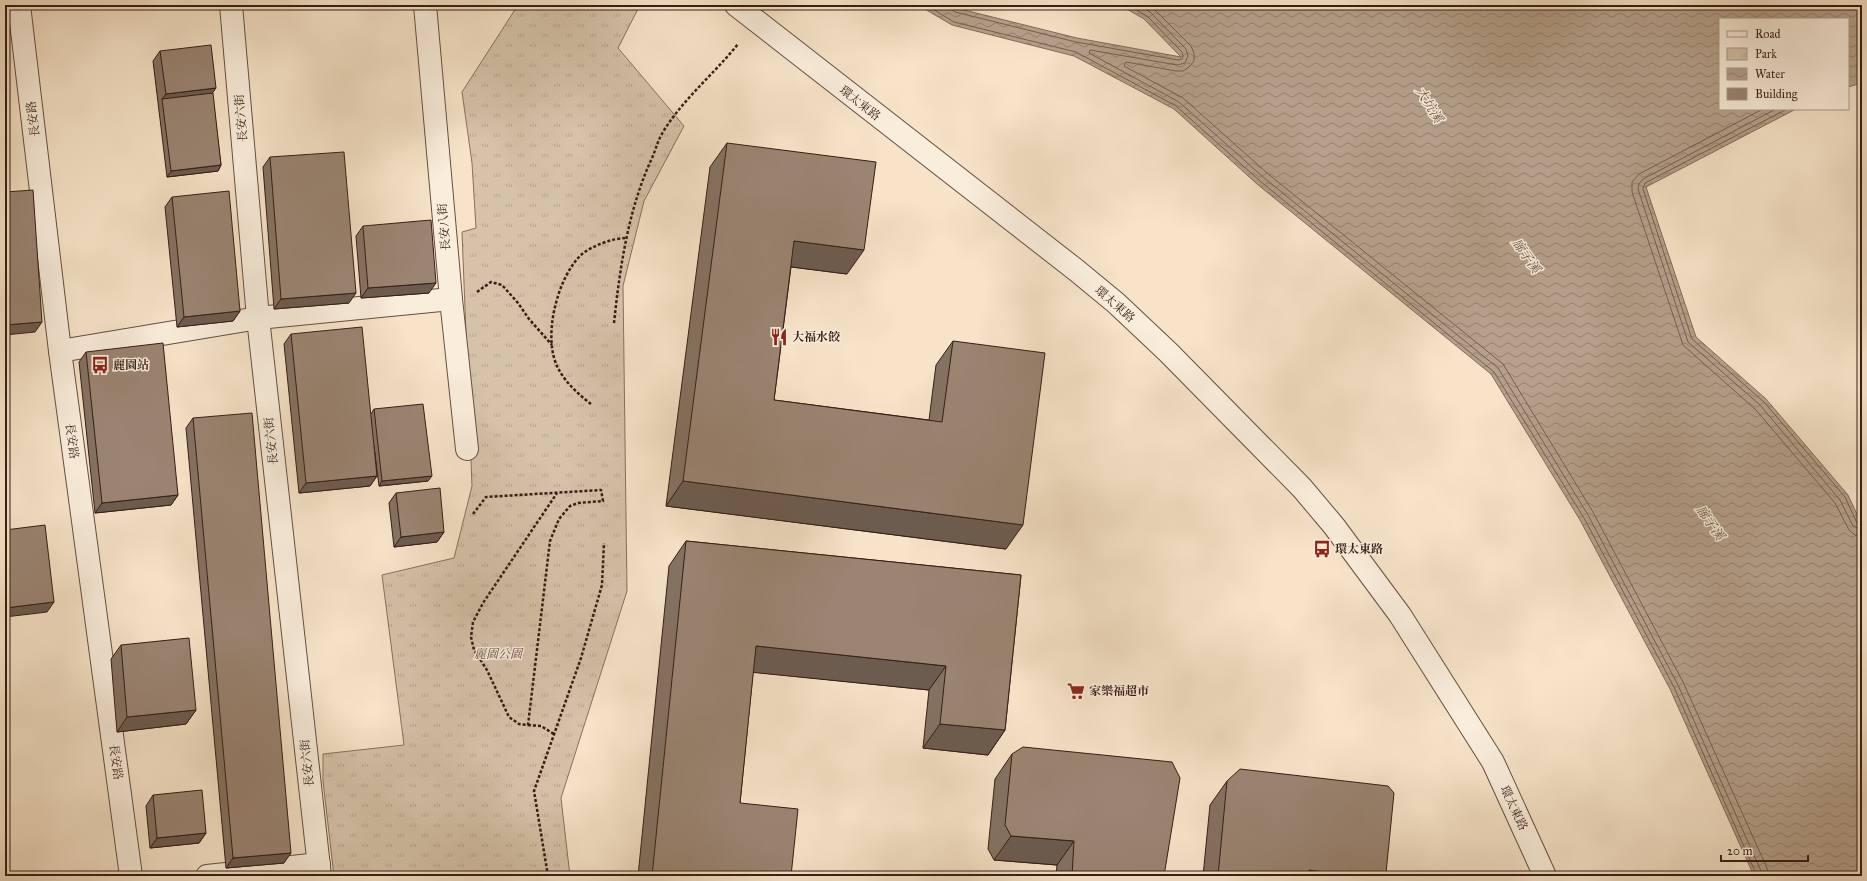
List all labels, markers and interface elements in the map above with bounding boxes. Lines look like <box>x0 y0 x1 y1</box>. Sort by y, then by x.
legend <box>1719 18 1849 110</box>
text: Road <box>1755 27 1781 41</box>
text: Park <box>1755 47 1777 61</box>
text: Water <box>1755 67 1785 81</box>
street label: 環太東路 <box>837 83 883 123</box>
water label: 大坑溪 <box>1412 84 1447 127</box>
text: Building <box>1755 87 1798 102</box>
street label: 長安六街 <box>232 92 250 143</box>
street label: 長安路 <box>24 100 42 138</box>
street label: 長安八街 <box>435 201 453 252</box>
water label: 廍子溪 <box>1508 235 1545 278</box>
street label: 環太東路 <box>1092 283 1138 325</box>
restaurant icon: 大福水餃 <box>769 327 789 347</box>
place label: 大福水餃 <box>792 330 840 344</box>
bus stop icon: 麗園站 <box>90 355 110 375</box>
place label: 麗園站 <box>113 358 149 372</box>
street label: 長安六街 <box>261 415 280 466</box>
street label: 長安路 <box>63 422 81 460</box>
water label: 廍子溪 <box>1692 502 1729 545</box>
bus stop icon: 環太東路 <box>1312 539 1332 559</box>
place label: 環太東路 <box>1335 542 1383 556</box>
park label: 麗園公園 <box>474 647 524 661</box>
supermarket icon: 家樂福超市 <box>1066 681 1086 701</box>
place label: 家樂福超市 <box>1089 684 1149 698</box>
street label: 長安六街 <box>297 737 316 788</box>
street label: 長安路 <box>107 743 125 781</box>
street label: 環太東路 <box>1498 783 1530 833</box>
scale bar <box>1721 837 1808 863</box>
text: 20 m <box>1727 844 1753 858</box>

